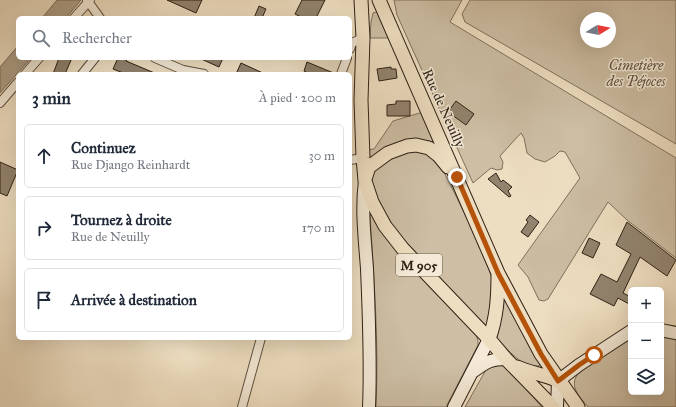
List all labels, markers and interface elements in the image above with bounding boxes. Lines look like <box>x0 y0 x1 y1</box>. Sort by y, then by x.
north arrow <box>580 12 616 48</box>
search box <box>16 16 352 60</box>
icon: search <box>30 27 52 49</box>
text: Rechercher <box>62 29 132 47</box>
park label: Cimetière des Péjoces <box>606 57 666 90</box>
street label: Rue de Neuilly <box>419 66 469 151</box>
text: 3 min <box>32 88 71 109</box>
text: À pied · 200 m <box>259 90 336 106</box>
text: Continuez <box>71 139 136 157</box>
icon: ahead <box>33 145 55 167</box>
text: 30 m <box>309 148 335 164</box>
text: Rue Django Reinhardt <box>71 157 190 173</box>
route end <box>448 168 466 186</box>
text: Tournez à droite <box>71 211 172 229</box>
icon: right <box>33 217 55 239</box>
text: 170 m <box>302 220 335 236</box>
text: Rue de Neuilly <box>71 229 150 245</box>
road number: M 905 <box>396 254 442 276</box>
map controls <box>628 287 664 395</box>
button: + <box>628 287 664 323</box>
icon: arrive <box>33 289 55 311</box>
text: Arrivée à destination <box>71 291 197 309</box>
button: − <box>628 323 664 359</box>
route start <box>585 346 603 364</box>
button: layers <box>628 359 664 395</box>

